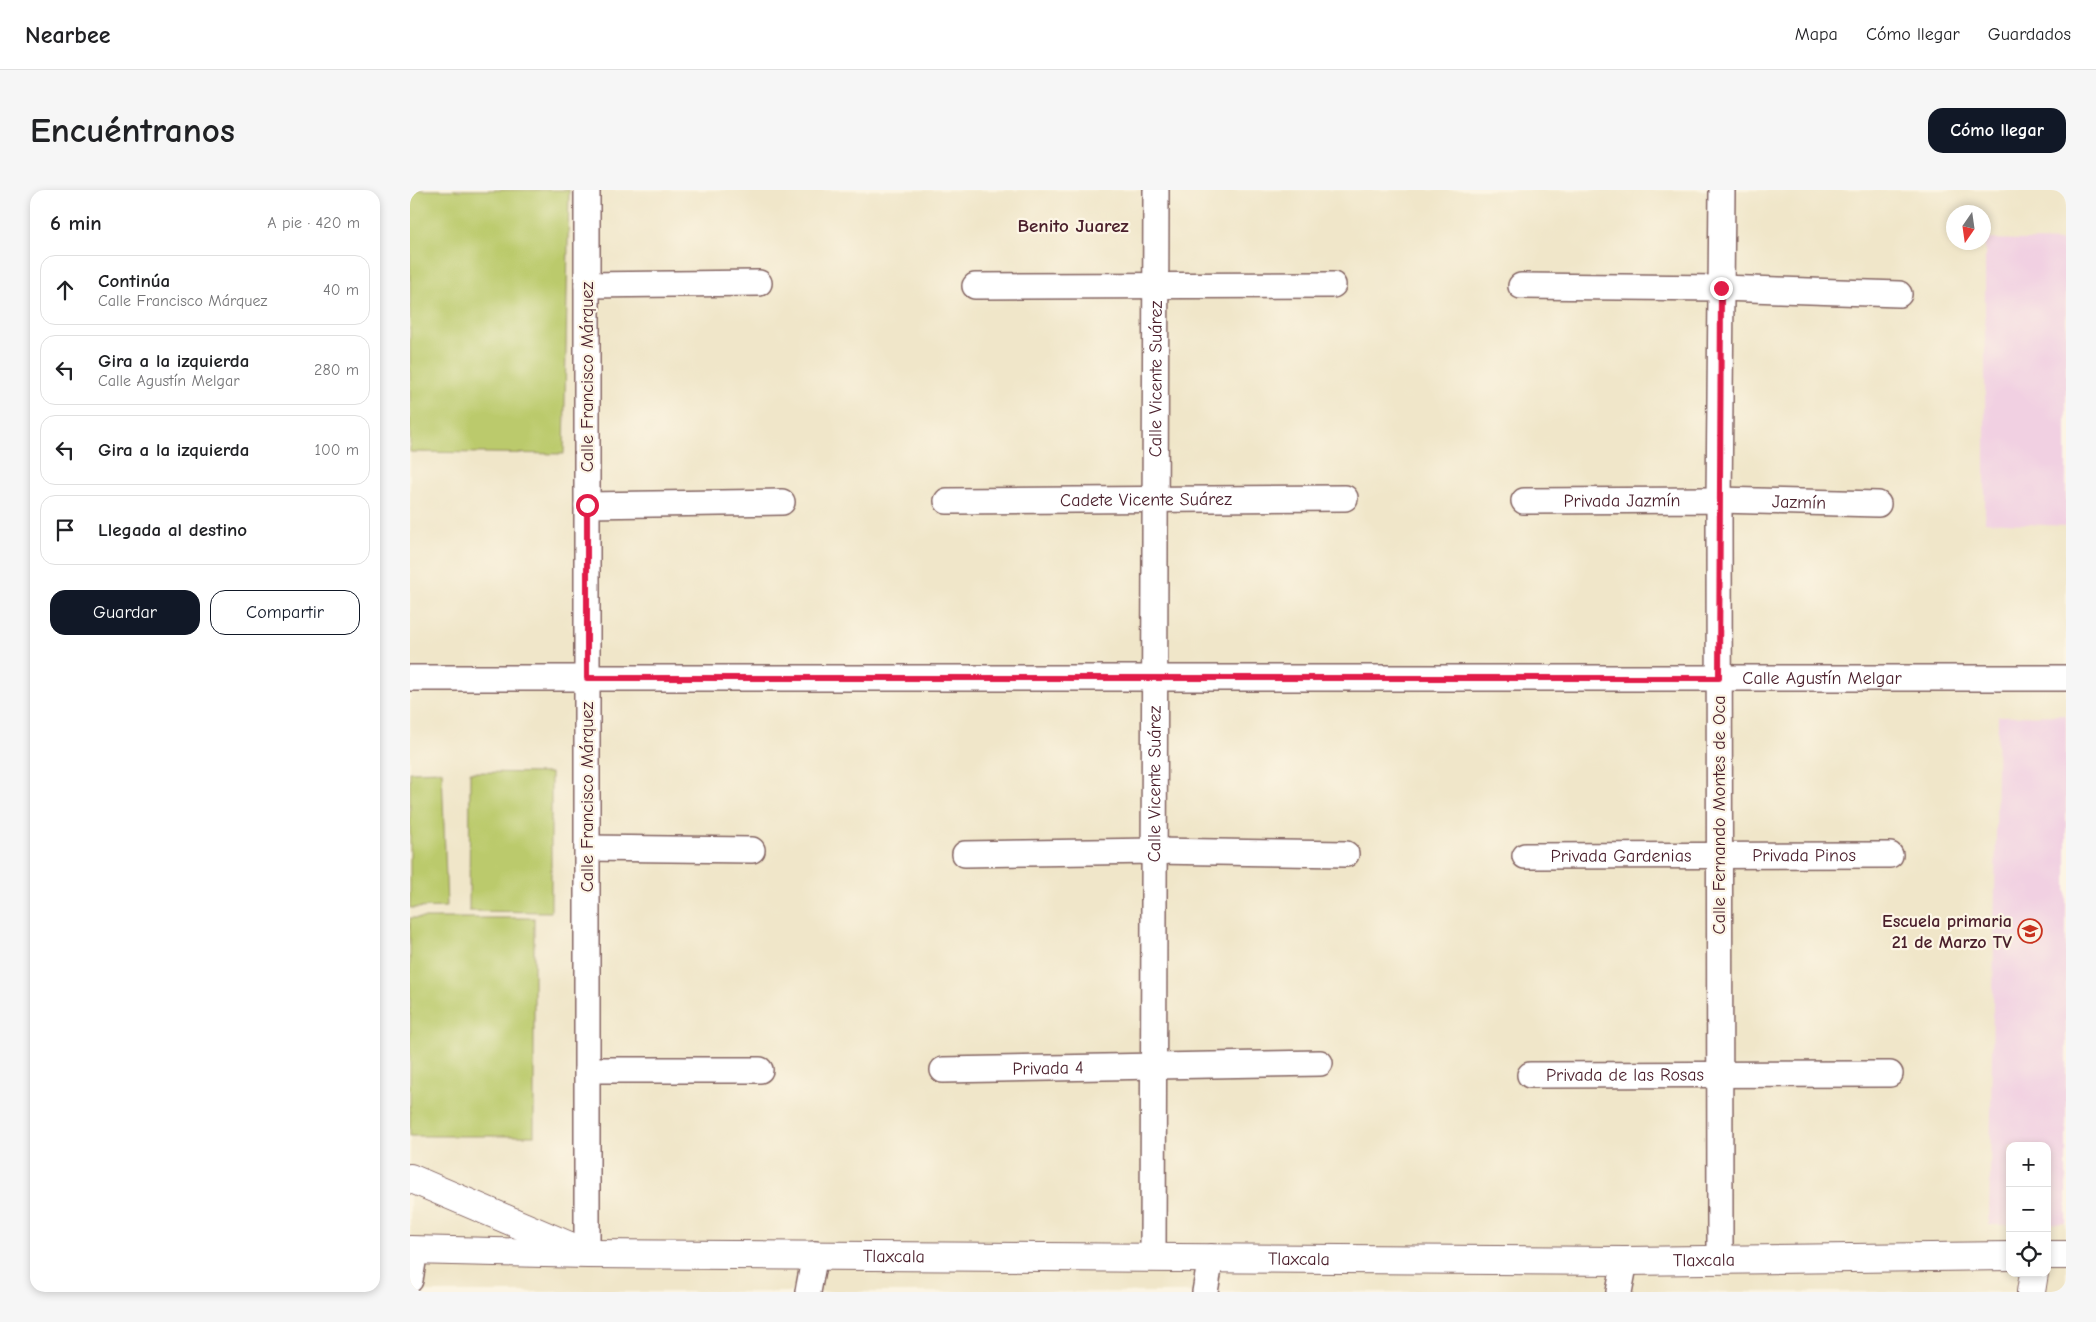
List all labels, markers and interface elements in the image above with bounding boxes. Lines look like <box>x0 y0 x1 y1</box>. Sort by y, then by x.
text: Nearbee <box>25 21 110 49</box>
text: Mapa <box>1795 24 1838 45</box>
text: Cómo llegar <box>1866 24 1960 45</box>
text: Guardados <box>1988 24 2071 45</box>
button: Cómo llegar <box>1928 108 2066 153</box>
text: Encuéntranos <box>30 110 235 151</box>
north arrow <box>1946 205 1991 250</box>
text: 6 min <box>50 211 102 235</box>
text: A pie · 420 m <box>267 214 360 232</box>
district label: Benito Juarez <box>1017 215 1129 237</box>
text: Continúa <box>98 270 170 292</box>
icon: ahead <box>51 276 79 304</box>
route end <box>1710 277 1733 300</box>
text: 40 m <box>323 281 359 299</box>
street label: Calle Francisco Márquez <box>577 282 598 472</box>
text: Calle Francisco Márquez <box>98 292 267 310</box>
street label: Calle Vicente Suárez <box>1145 301 1166 457</box>
text: Gira a la izquierda <box>98 350 249 372</box>
icon: left <box>51 356 79 384</box>
text: 280 m <box>314 361 359 379</box>
text: Calle Agustín Melgar <box>98 372 240 390</box>
icon: left <box>51 436 79 464</box>
text: Gira a la izquierda <box>98 439 249 461</box>
text: 100 m <box>315 441 359 459</box>
street label: Cadete Vicente Suárez <box>1060 488 1232 511</box>
street label: Privada Jazmín <box>1563 490 1681 511</box>
street label: Jazmín <box>1772 491 1826 513</box>
route start <box>576 494 599 517</box>
icon: arrive <box>51 516 79 544</box>
text: Llegada al destino <box>98 519 247 541</box>
button: Guardar <box>50 590 200 635</box>
button: Compartir <box>210 590 360 635</box>
street label: Calle Agustín Melgar <box>1742 668 1903 689</box>
street label: Calle Fernando Montes de Oca <box>1709 696 1730 934</box>
street label: Calle Francisco Márquez <box>577 702 598 892</box>
street label: Calle Vicente Suárez <box>1144 706 1165 862</box>
street label: Privada Gardenias <box>1551 845 1691 866</box>
street label: Privada Pinos <box>1752 845 1856 866</box>
place label: Escuela primaria 21 de Marzo TV <box>1882 911 2012 953</box>
school or university icon: Escuela primaria 21 de Marzo TV <box>2017 918 2043 944</box>
street label: Privada 4 <box>1012 1057 1084 1079</box>
street label: Privada de las Rosas <box>1546 1064 1704 1085</box>
map controls <box>2006 1142 2051 1277</box>
button: + <box>2006 1142 2051 1187</box>
button: − <box>2006 1187 2051 1232</box>
button: locate <box>2006 1232 2051 1277</box>
street label: Tlaxcala <box>863 1245 925 1267</box>
street label: Tlaxcala <box>1268 1248 1330 1270</box>
street label: Tlaxcala <box>1673 1249 1735 1271</box>

